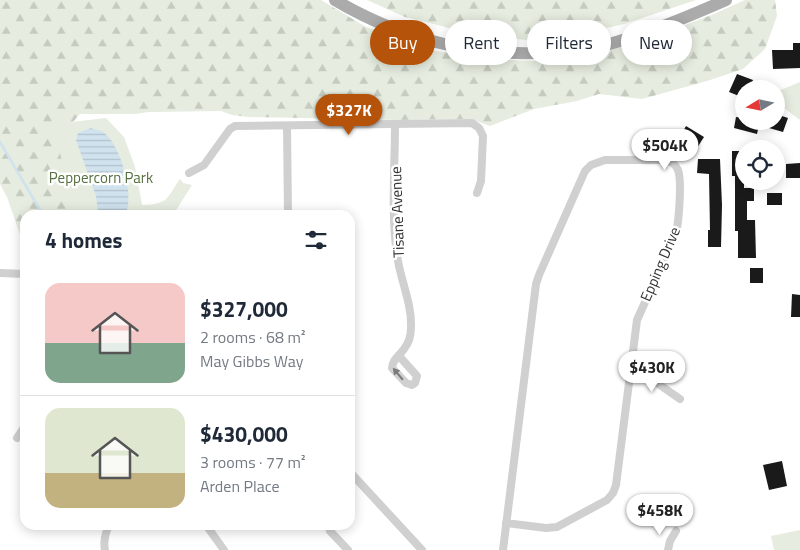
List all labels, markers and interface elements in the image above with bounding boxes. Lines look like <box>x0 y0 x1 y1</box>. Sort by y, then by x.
chip: Buy <box>370 20 435 65</box>
chip: Rent <box>445 20 517 65</box>
chip: Filters <box>527 20 611 65</box>
chip: New <box>621 20 692 65</box>
north arrow <box>735 80 785 130</box>
map controls <box>735 80 785 190</box>
pin: $327K <box>314 94 384 136</box>
text: $327K <box>326 98 372 122</box>
pin: $504K <box>630 128 700 171</box>
text: $504K <box>642 133 688 157</box>
button: locate <box>735 140 785 190</box>
park label: Peppercorn Park <box>49 166 153 189</box>
street label: Tisane Avenue <box>384 166 410 258</box>
street label: Epping Drive <box>634 223 686 305</box>
text: 4 homes <box>45 224 122 256</box>
icon: filters <box>302 226 330 254</box>
text: $327,000 <box>200 293 288 325</box>
icon: home <box>85 303 145 363</box>
text: 2 rooms · 68 m² <box>200 325 305 349</box>
text: May Gibbs Way <box>200 349 303 373</box>
pin: $430K <box>617 350 687 393</box>
text: $430K <box>629 355 675 379</box>
one-way arrow <box>392 368 403 381</box>
text: $430,000 <box>200 418 288 450</box>
icon: home <box>85 428 145 488</box>
text: 3 rooms · 77 m² <box>200 450 305 474</box>
text: Arden Place <box>200 474 280 498</box>
pin: $458K <box>625 494 695 536</box>
text: $458K <box>637 498 683 522</box>

